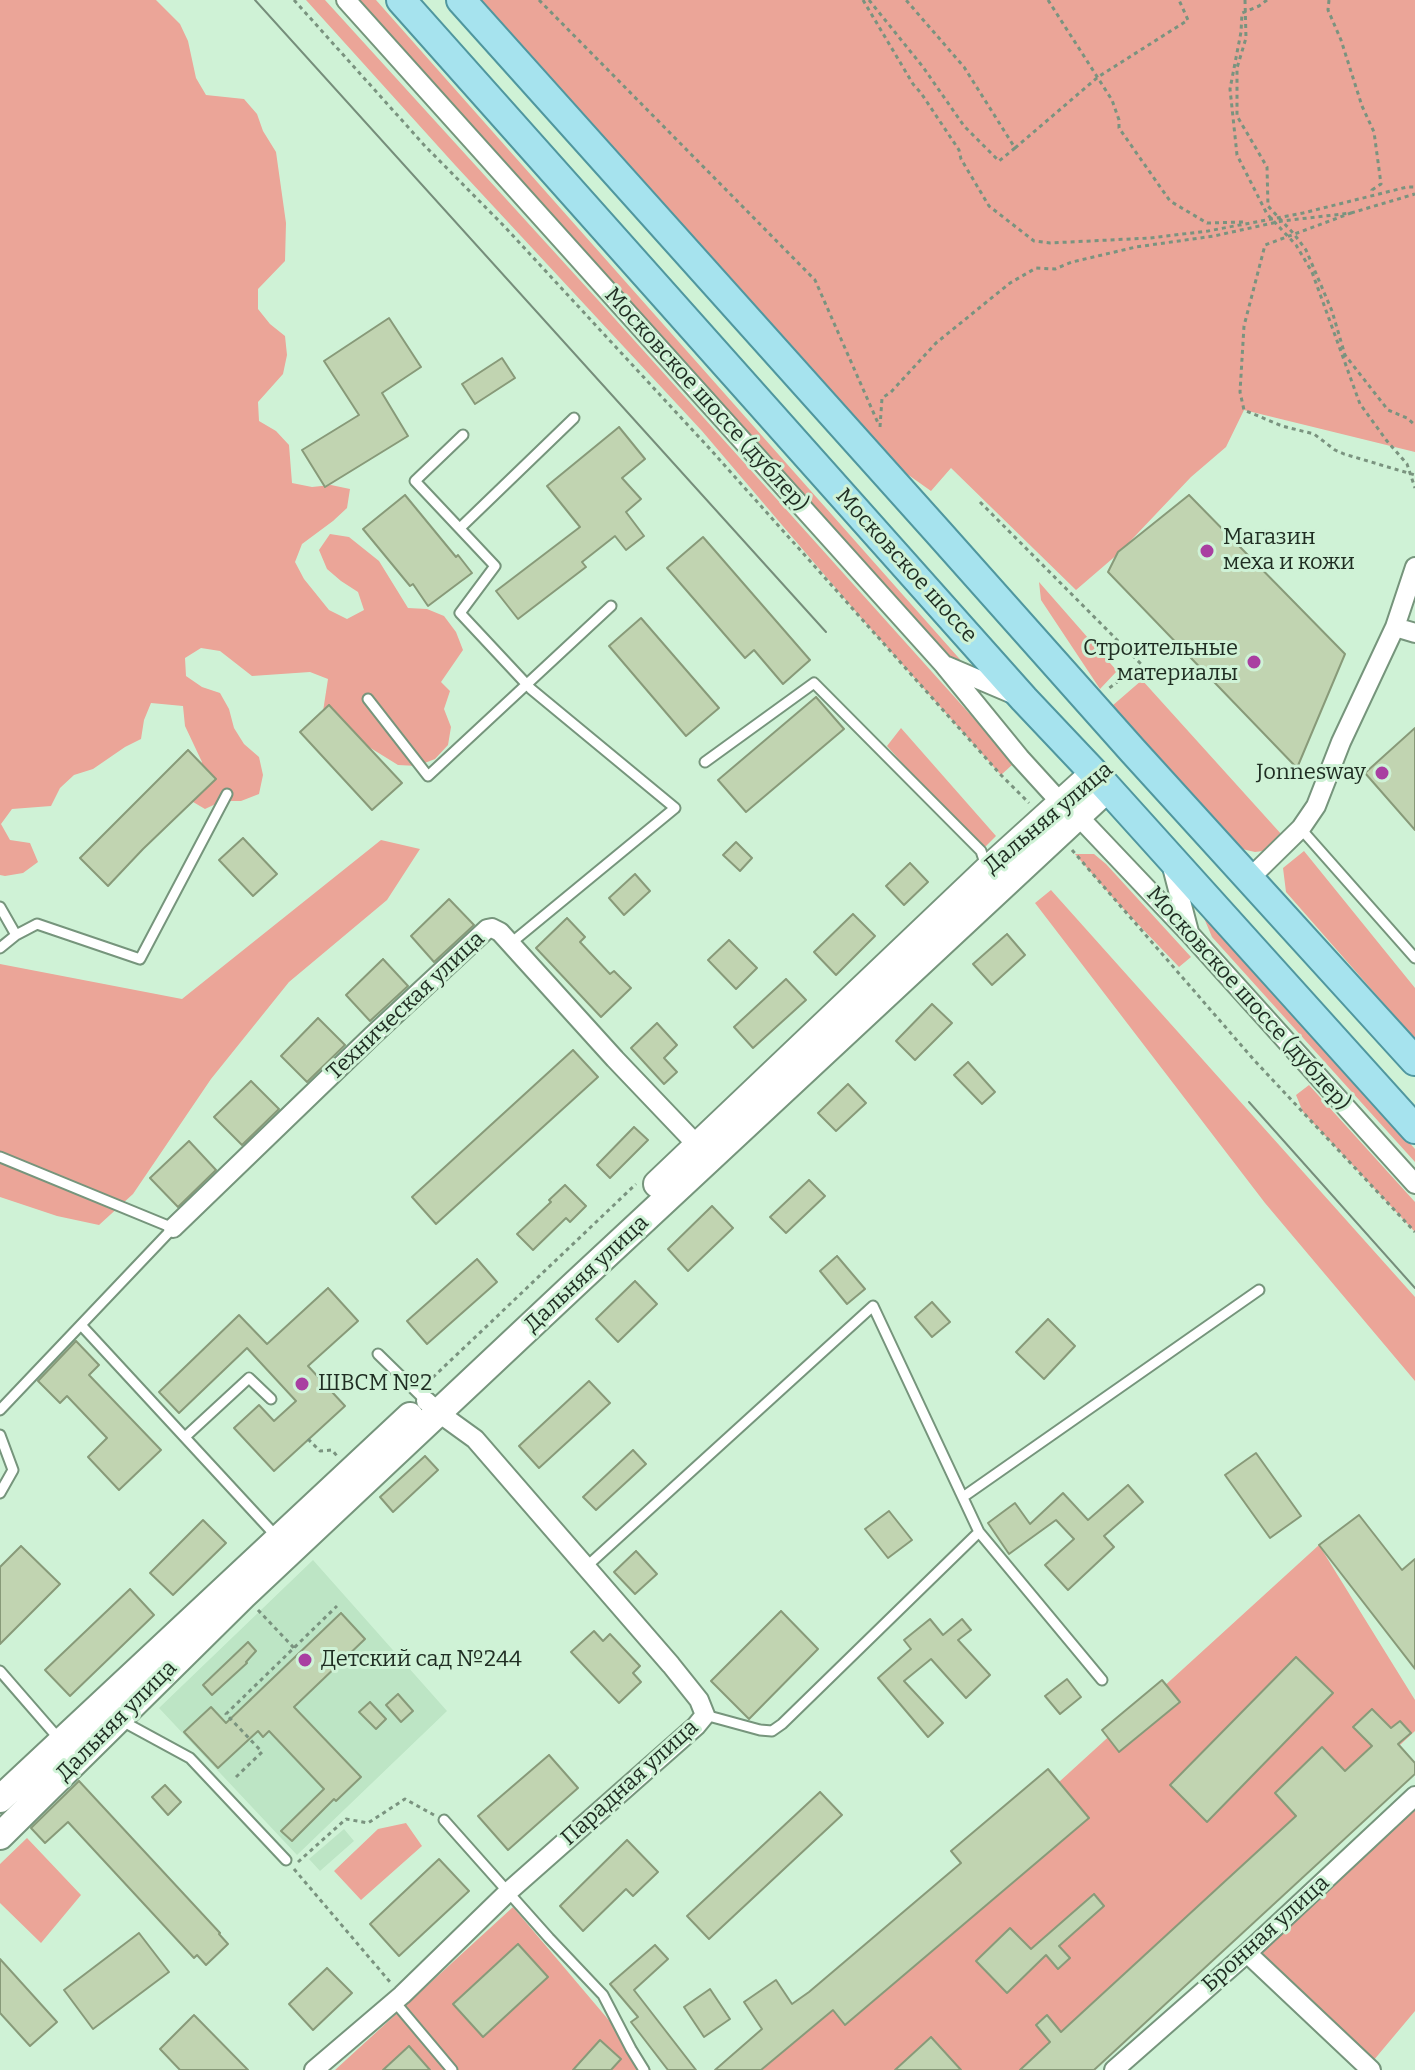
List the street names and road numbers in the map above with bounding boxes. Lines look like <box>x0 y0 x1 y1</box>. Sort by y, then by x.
street label: Московское шоссе (дублер) <box>598 283 814 517</box>
street label: Московское шоссе <box>830 483 982 649</box>
street label: Дальняя улица <box>979 757 1119 879</box>
street label: Московское шоссе (дублер) <box>1140 882 1356 1116</box>
street label: Техническая улица <box>322 926 490 1086</box>
street label: Дальняя улица <box>520 1210 654 1338</box>
street label: Дальняя улица <box>51 1655 183 1787</box>
street label: Парадная улица <box>556 1715 704 1851</box>
street label: Бронная улица <box>1197 1870 1335 1998</box>

